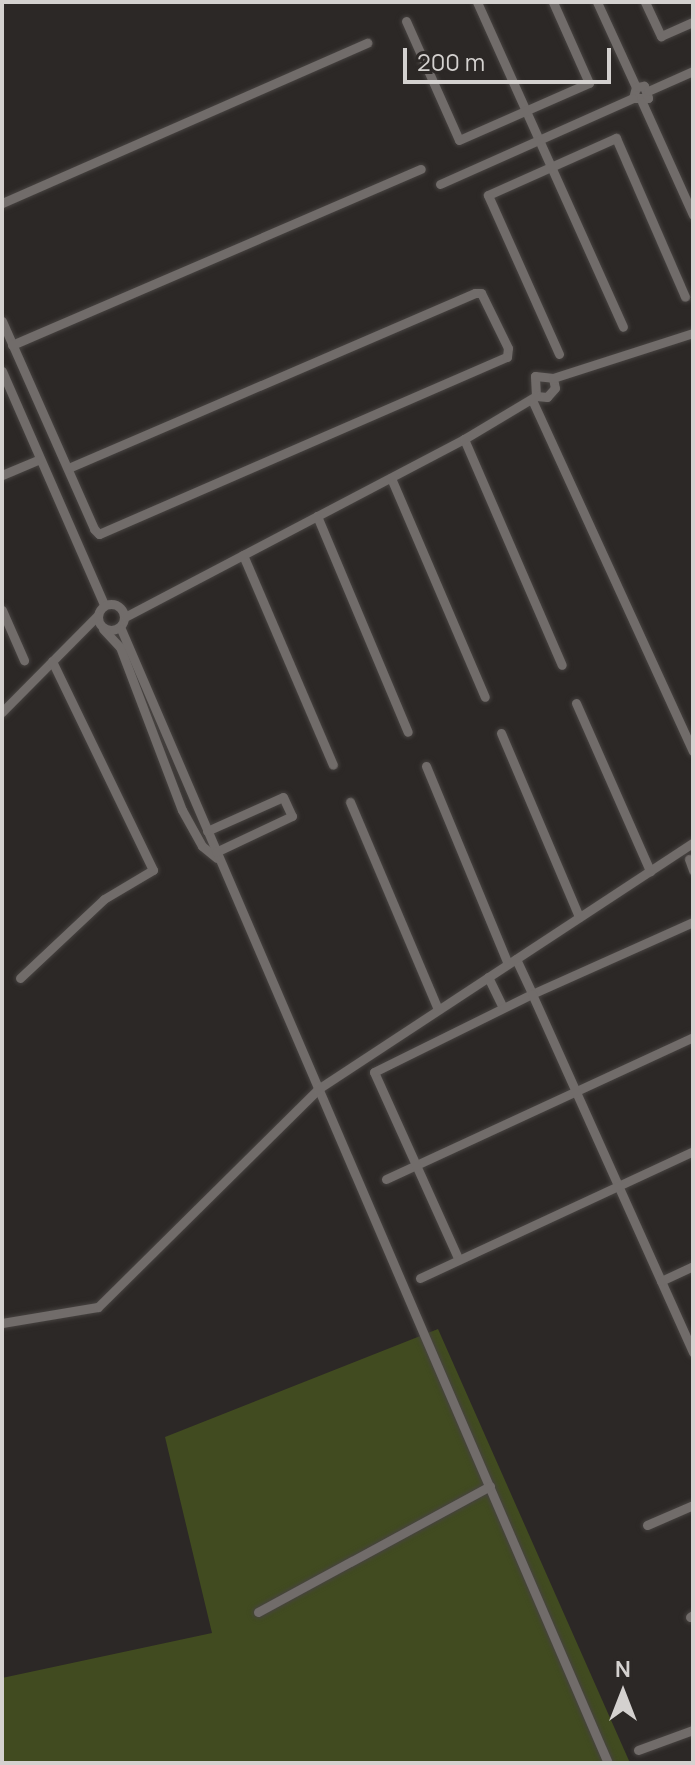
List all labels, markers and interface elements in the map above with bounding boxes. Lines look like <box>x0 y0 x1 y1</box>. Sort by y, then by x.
scale bar <box>407 32 615 82</box>
text: 200 m <box>417 45 485 78</box>
north arrow <box>583 1653 663 1733</box>
text: N <box>615 1654 631 1684</box>

